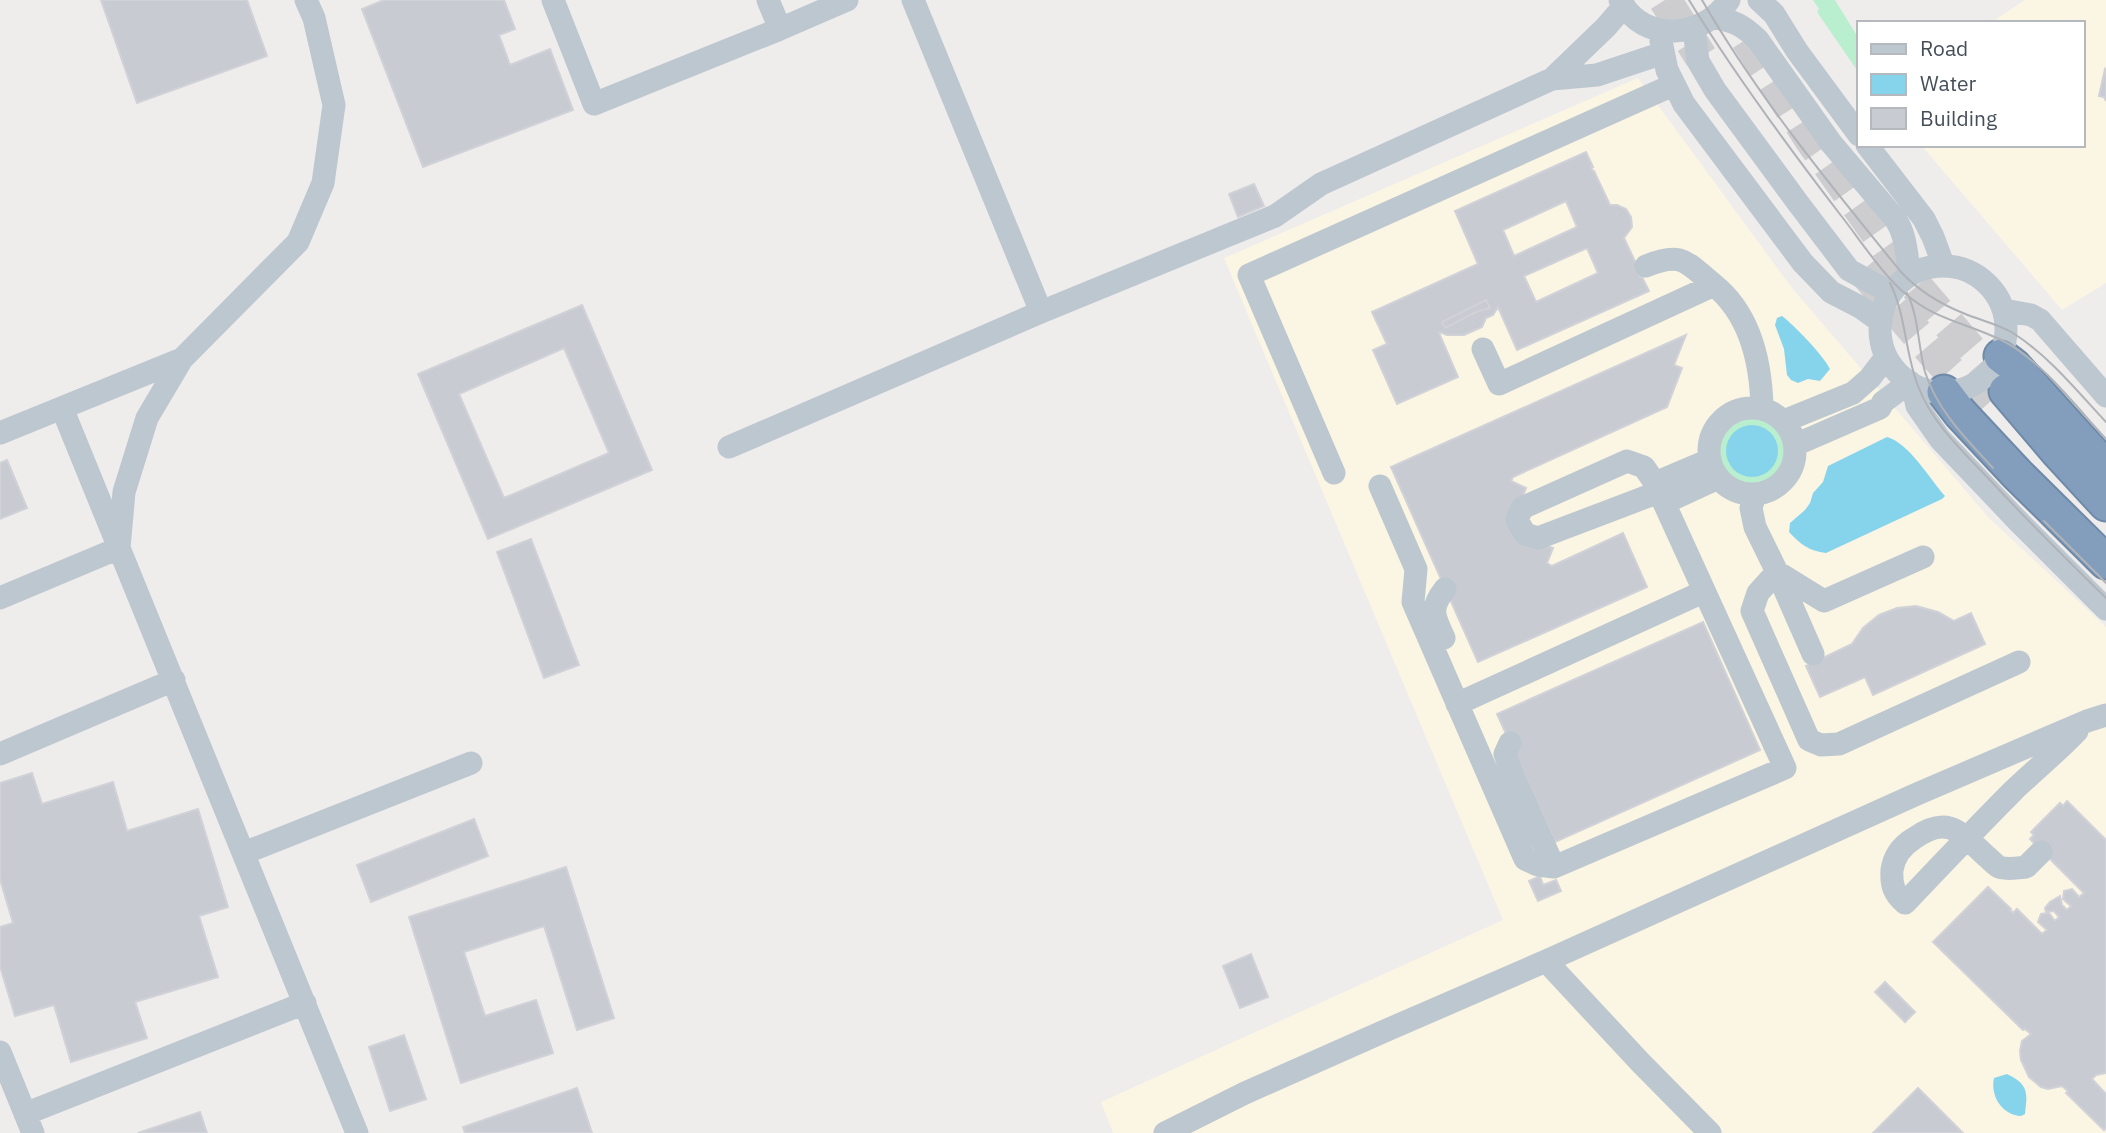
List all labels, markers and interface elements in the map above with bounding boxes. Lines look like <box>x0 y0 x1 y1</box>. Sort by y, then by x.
legend <box>1857 21 2085 147</box>
text: Road <box>1920 34 1968 62</box>
text: Water <box>1920 69 1977 97</box>
text: Building <box>1920 104 1997 132</box>

